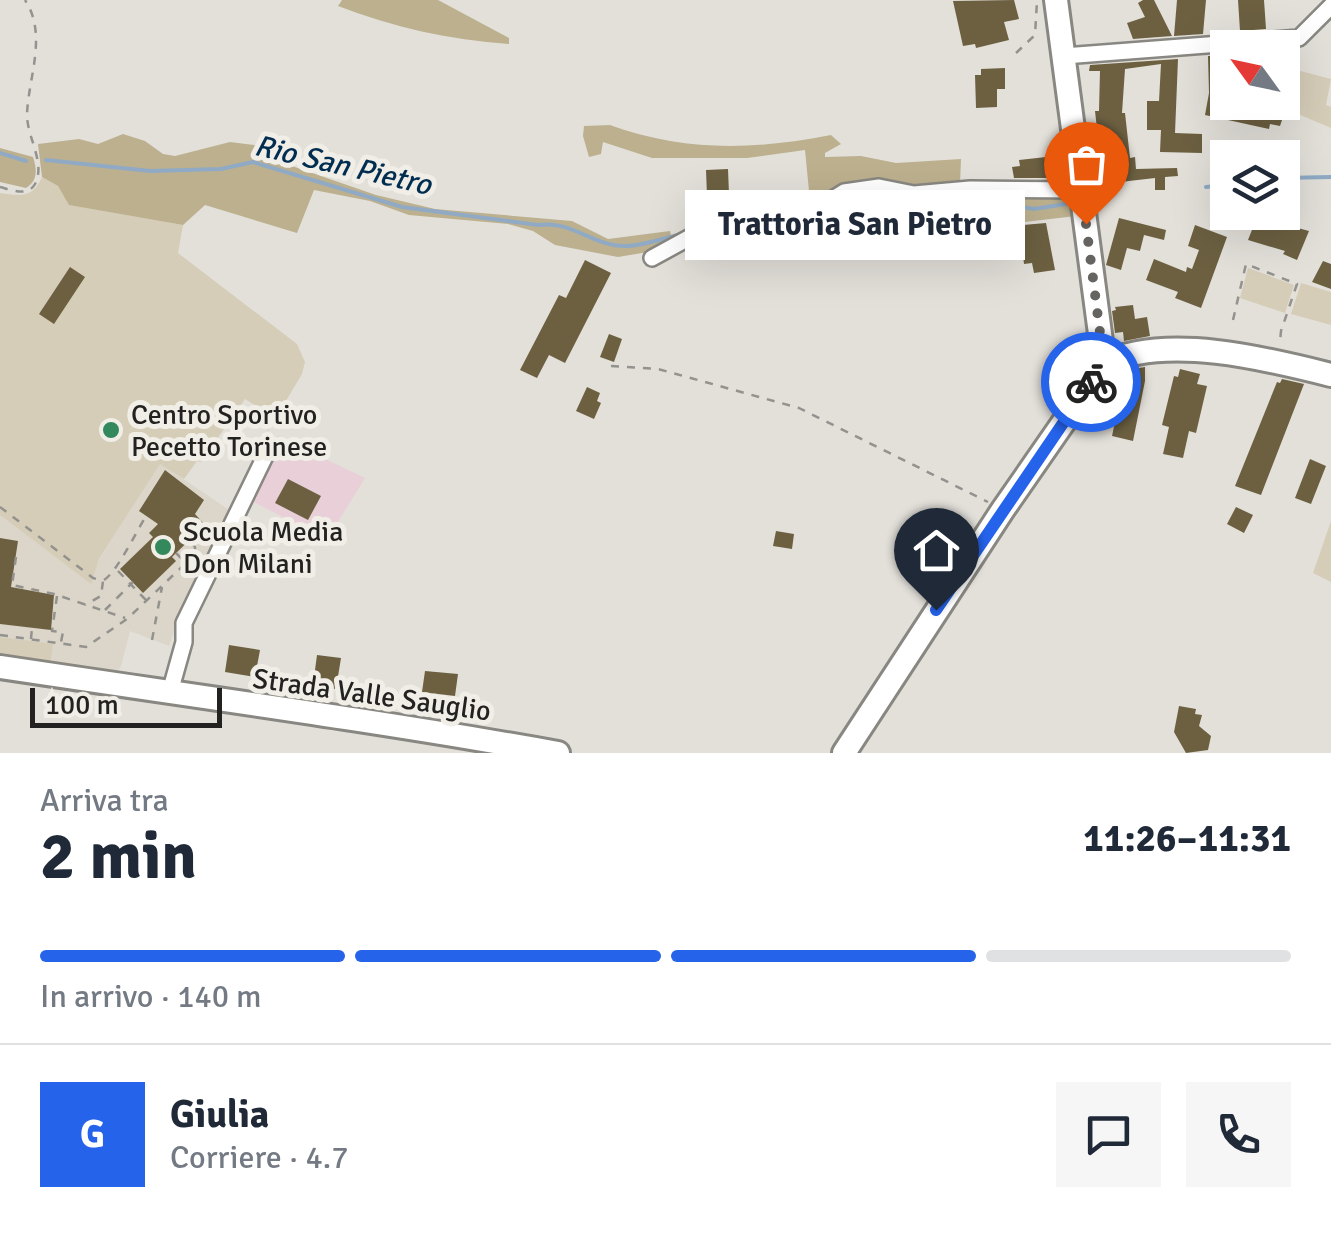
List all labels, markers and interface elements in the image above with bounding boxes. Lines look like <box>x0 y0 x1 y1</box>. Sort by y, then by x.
north arrow <box>1210 30 1300 120</box>
map controls <box>1210 30 1300 230</box>
pin <box>1044 122 1129 225</box>
water label: Rio San Pietro <box>251 127 436 204</box>
icon: bag <box>1059 137 1114 192</box>
button: layers <box>1210 140 1300 230</box>
callout: Trattoria San Pietro <box>686 189 1026 259</box>
text: Trattoria San Pietro <box>718 205 992 244</box>
courier <box>1041 332 1141 432</box>
icon: bike <box>1064 355 1119 410</box>
place label: Centro Sportivo Pecetto Torinese <box>131 398 327 464</box>
marker: Centro Sportivo Pecetto Torinese <box>100 419 122 441</box>
pin <box>894 508 979 611</box>
place label: Scuola Media Don Milani <box>183 515 343 581</box>
icon: home <box>909 523 964 578</box>
marker: Scuola Media Don Milani <box>152 536 174 558</box>
street label: Strada Valle Sauglio <box>251 661 493 729</box>
scale bar <box>30 683 222 728</box>
text: 100 m <box>45 688 119 722</box>
text: Arriva tra <box>40 781 169 820</box>
text: 11:26–11:31 <box>1083 815 1291 862</box>
text: 2 min <box>40 817 197 897</box>
text: In arrivo · 140 m <box>40 977 262 1016</box>
button: chat <box>1056 1082 1161 1187</box>
button: phone <box>1186 1082 1291 1187</box>
text: Giulia <box>170 1091 269 1138</box>
text: G <box>80 1111 105 1158</box>
text: Corriere · 4.7 <box>170 1138 349 1177</box>

